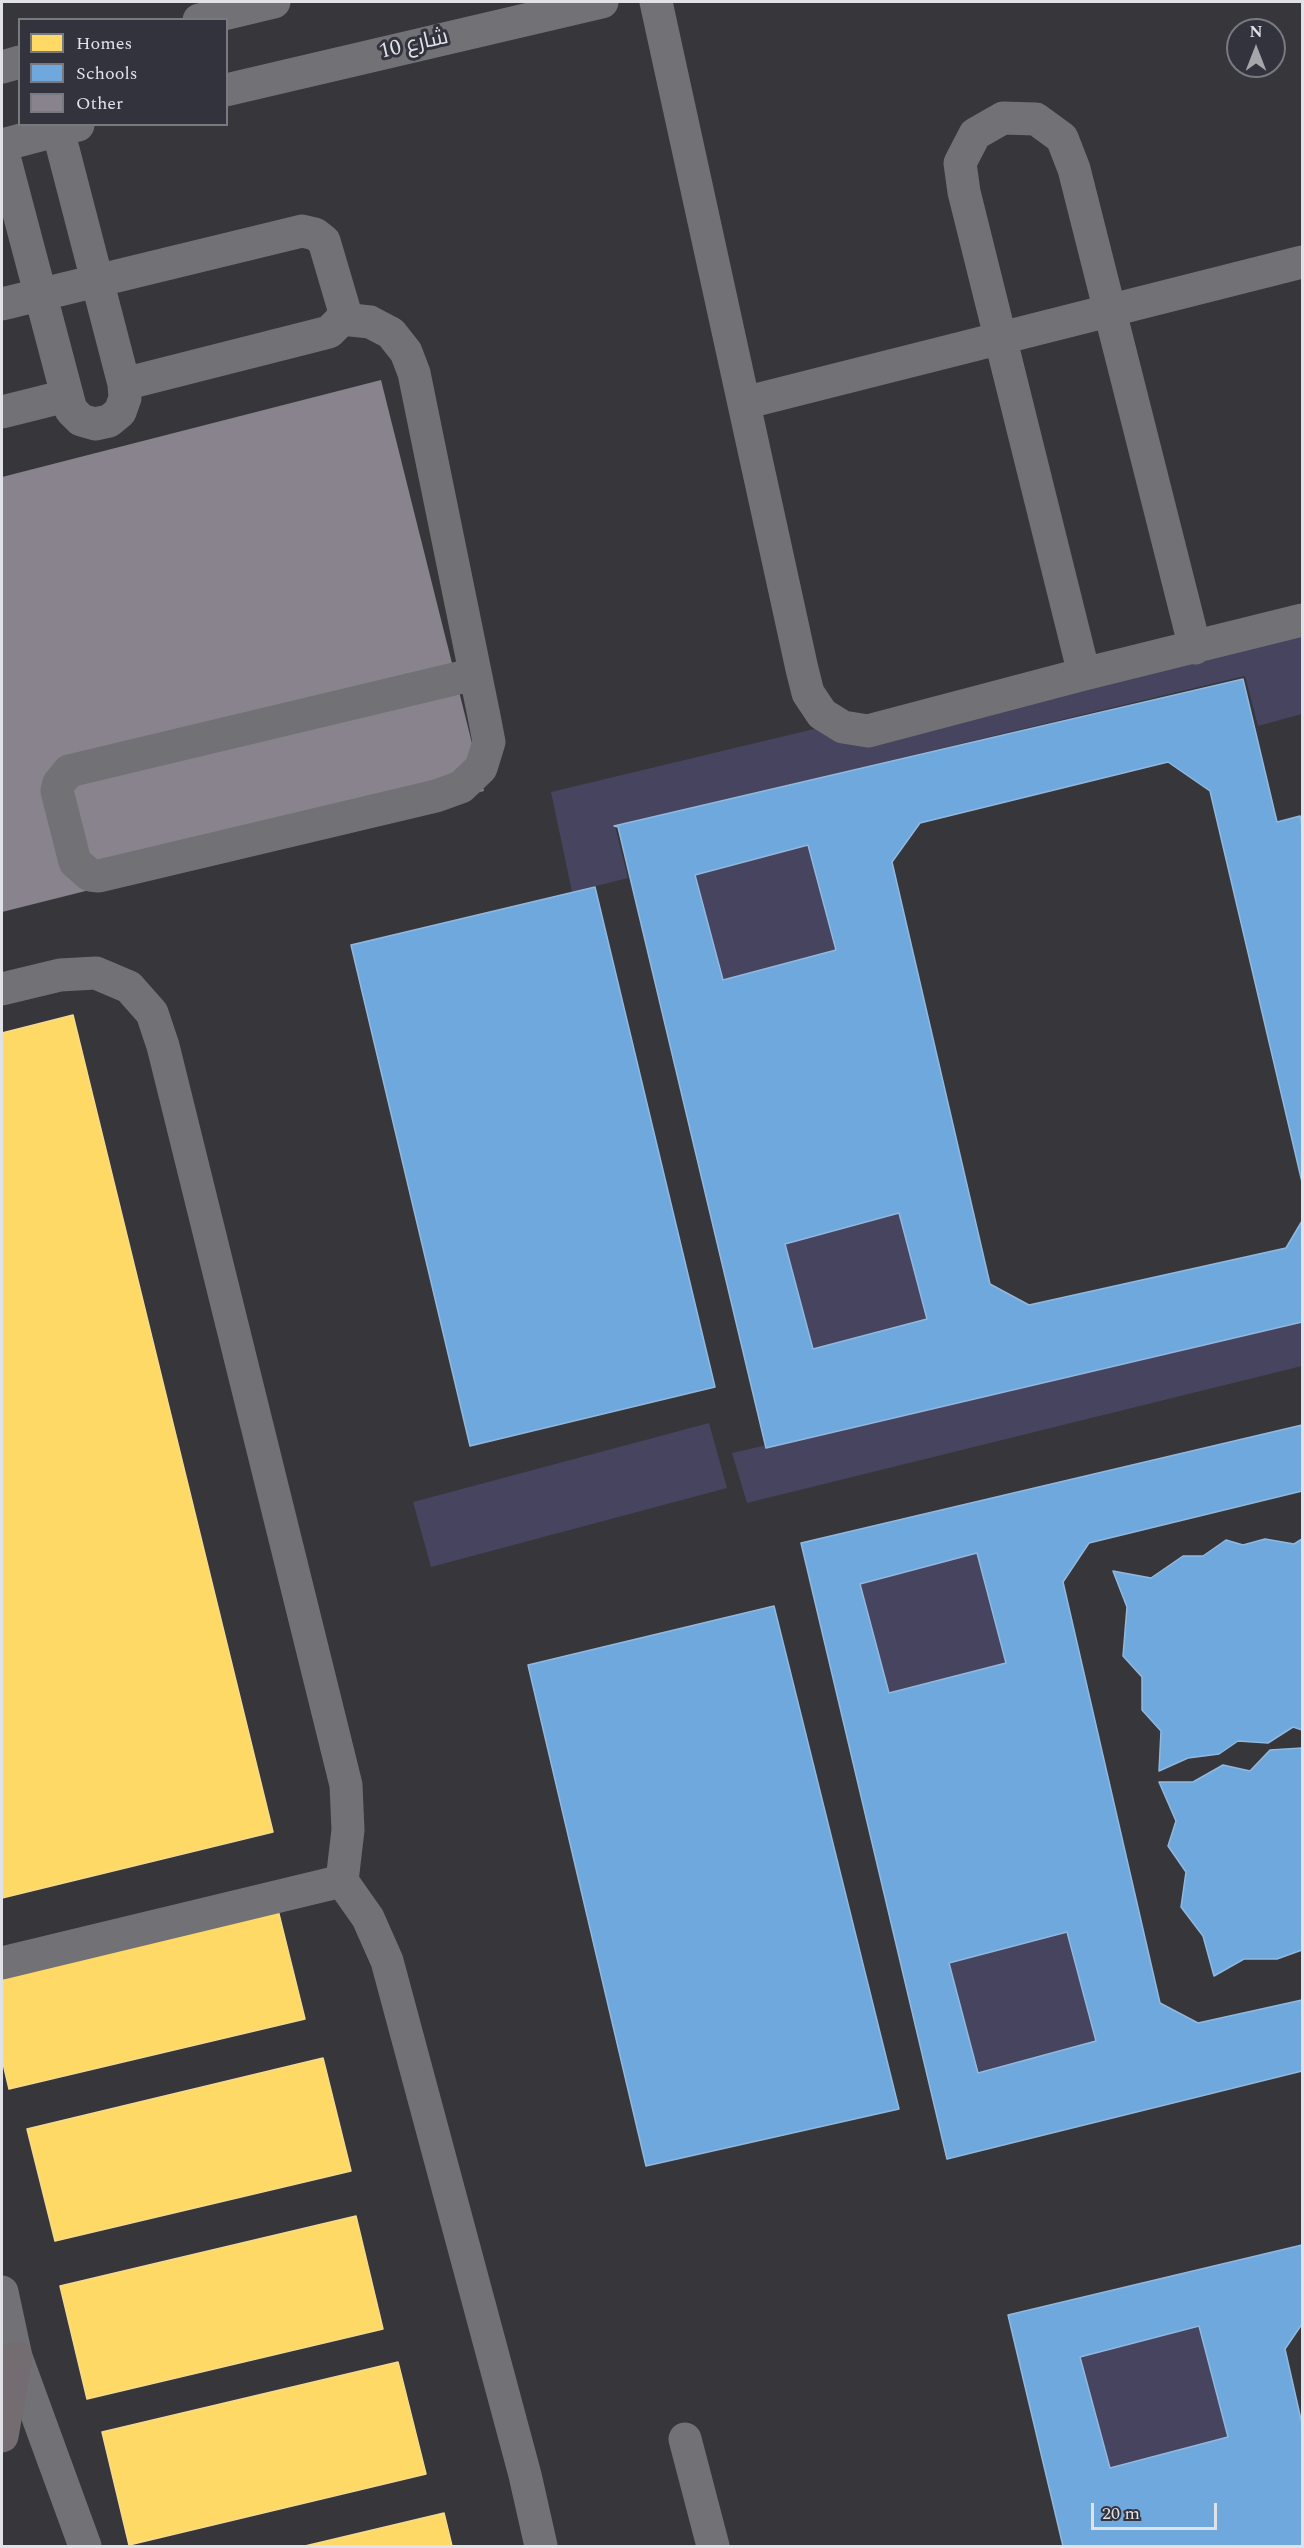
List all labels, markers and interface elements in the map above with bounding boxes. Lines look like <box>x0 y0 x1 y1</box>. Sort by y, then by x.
legend <box>18 18 228 126</box>
north arrow <box>1226 18 1286 78</box>
text: N <box>1249 20 1263 44</box>
street label: شارع 10 <box>377 25 451 67</box>
text: Homes <box>76 30 132 57</box>
text: Schools <box>76 60 138 87</box>
text: Other <box>76 90 123 117</box>
scale bar <box>1094 2491 1220 2529</box>
text: 20 m <box>1102 2500 1140 2527</box>

